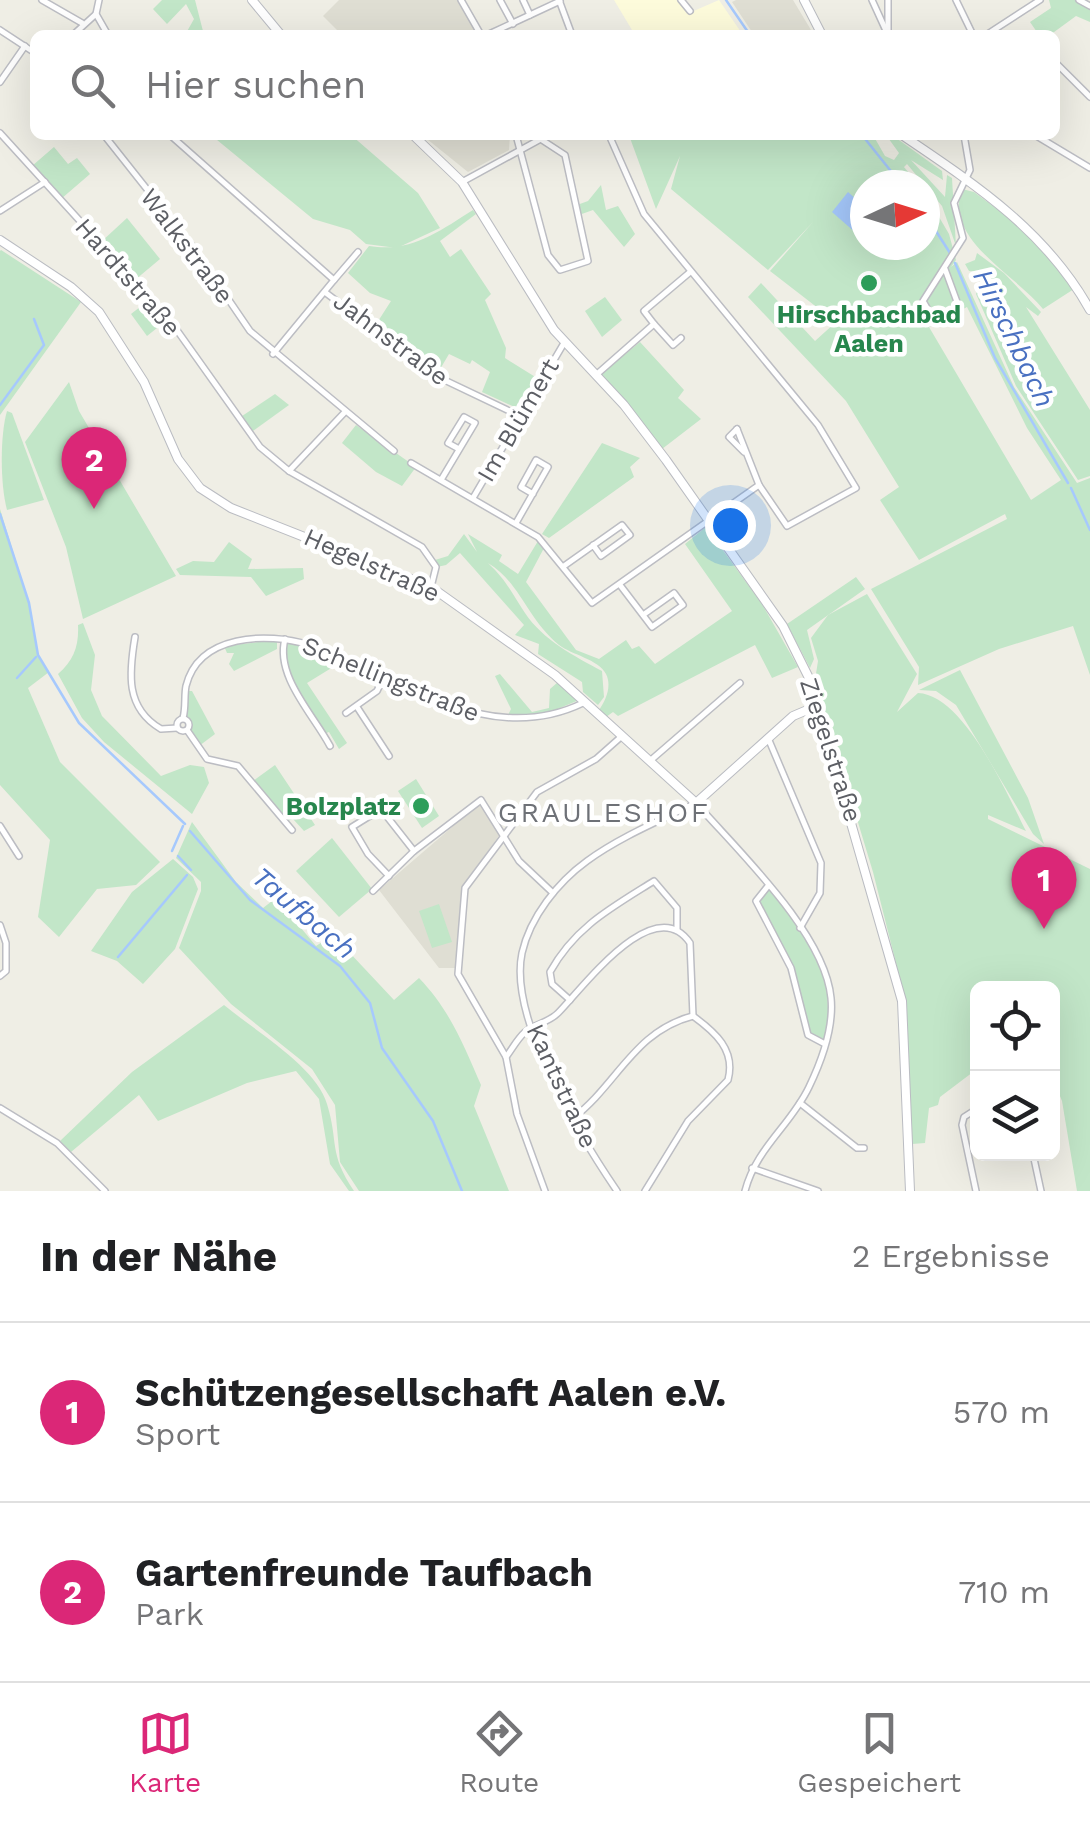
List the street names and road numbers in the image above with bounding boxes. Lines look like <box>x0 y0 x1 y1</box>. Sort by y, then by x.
street label: Walkstraße <box>134 183 240 309</box>
street label: Hardtstraße <box>69 212 187 342</box>
street label: Jahnstraße <box>328 286 454 392</box>
street label: Im Blümert <box>471 353 565 487</box>
street label: Hegelstraße <box>300 522 444 608</box>
street label: Schellingstraße <box>298 630 484 728</box>
street label: Ziegelstraße <box>794 674 868 826</box>
street label: Kantstraße <box>521 1019 603 1153</box>

